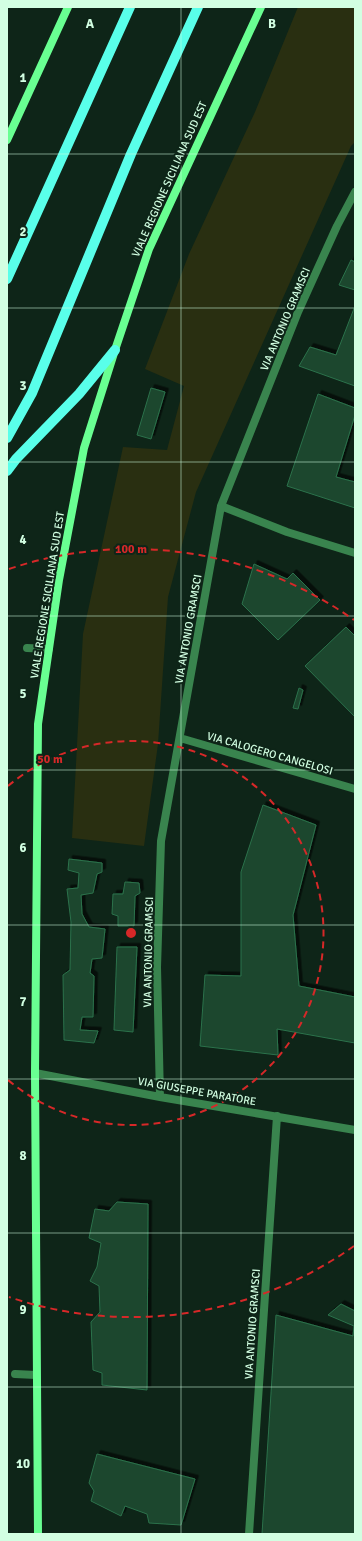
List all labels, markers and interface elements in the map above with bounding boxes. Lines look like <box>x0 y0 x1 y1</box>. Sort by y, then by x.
text: A <box>86 16 95 32</box>
text: B <box>268 16 276 32</box>
text: 1 <box>19 70 27 86</box>
street label: VIALE REGIONE SICILIANA SUD EST <box>129 99 210 259</box>
text: 2 <box>19 224 27 240</box>
street label: VIA ANTONIO GRAMSCI <box>258 266 313 373</box>
text: 3 <box>19 378 27 394</box>
street label: VIALE REGIONE SICILIANA SUD EST <box>28 510 67 679</box>
text: 4 <box>19 532 27 548</box>
text: 100 m <box>115 542 147 557</box>
street label: VIA ANTONIO GRAMSCI <box>172 573 205 685</box>
text: 5 <box>19 686 27 702</box>
street label: VIA CALOGERO CANGELOSI <box>205 729 334 778</box>
text: 50 m <box>37 752 63 767</box>
text: 6 <box>19 840 27 856</box>
street label: VIA ANTONIO GRAMSCI <box>141 896 156 1008</box>
centre of rings <box>124 926 138 940</box>
text: 7 <box>19 994 27 1010</box>
street label: VIA GIUSEPPE PARATORE <box>137 1075 257 1108</box>
text: 8 <box>19 1148 27 1164</box>
street label: VIA ANTONIO GRAMSCI <box>242 1268 263 1380</box>
text: 9 <box>19 1302 27 1318</box>
text: 10 <box>16 1456 30 1472</box>

